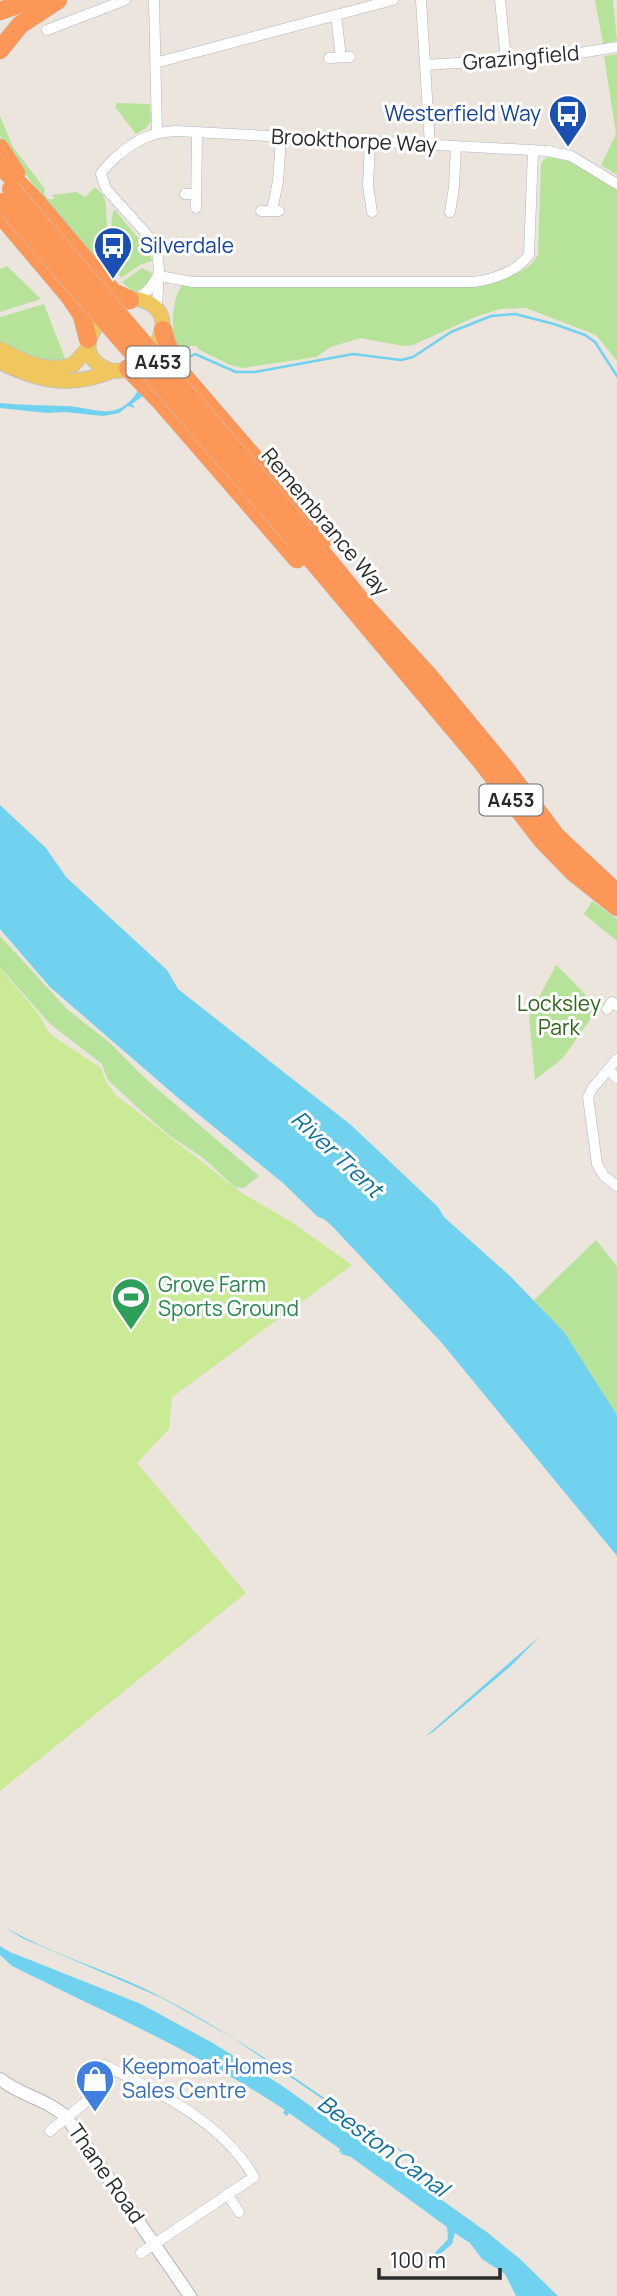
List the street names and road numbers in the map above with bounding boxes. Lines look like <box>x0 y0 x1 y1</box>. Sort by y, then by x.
street label: Grazingfield <box>461 38 580 76</box>
street label: Brookthorpe Way <box>270 122 438 158</box>
road number: A453 <box>127 346 190 378</box>
street label: Remembrance Way <box>256 442 396 601</box>
road number: A453 <box>480 785 542 816</box>
street label: Thane Road <box>62 2118 151 2229</box>

